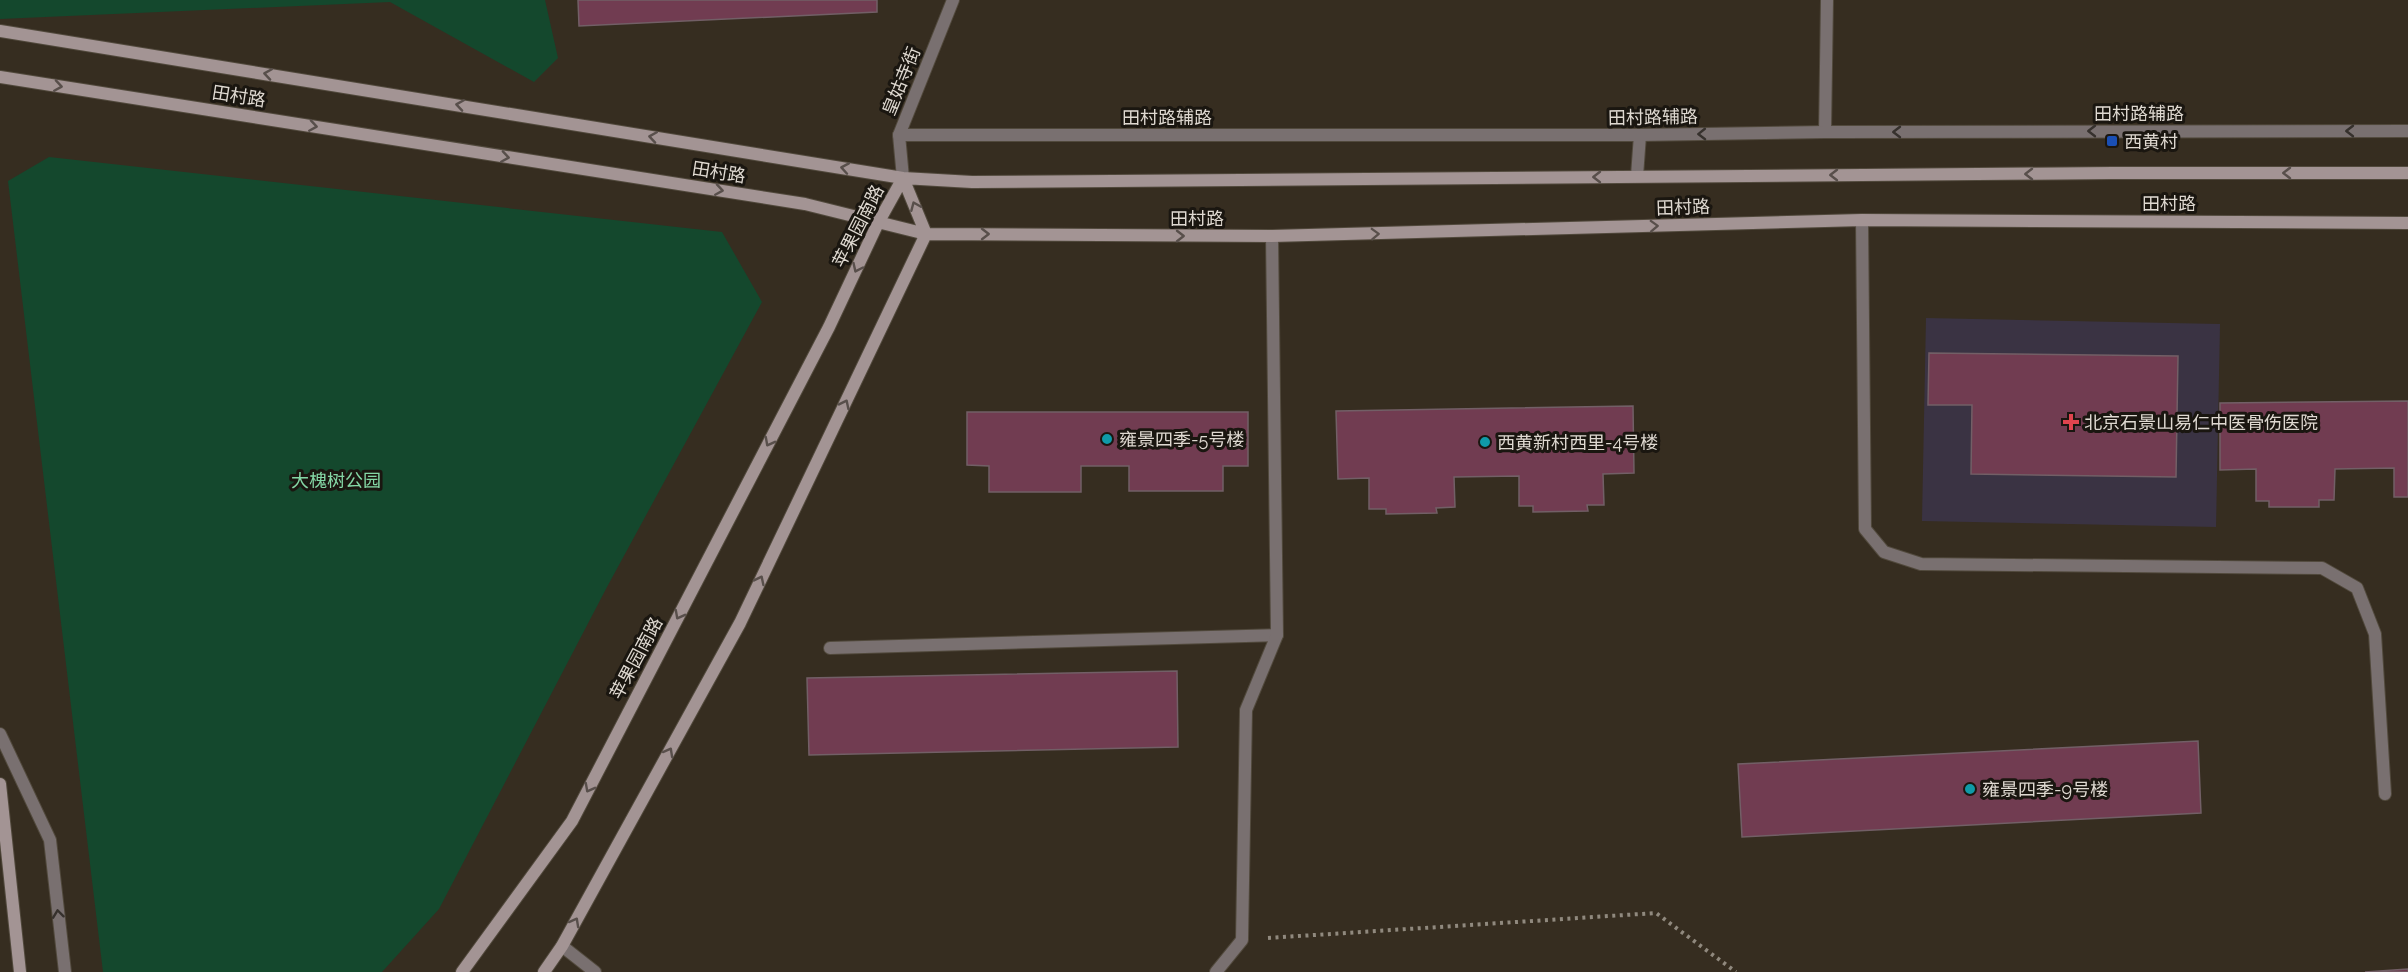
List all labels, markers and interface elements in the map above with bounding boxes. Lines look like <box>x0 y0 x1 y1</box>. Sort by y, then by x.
street label: 皇姑寺街 <box>878 44 924 118</box>
one-way arrow <box>263 68 273 81</box>
one-way arrow <box>52 79 62 92</box>
street label: 田村路 <box>211 81 267 111</box>
one-way arrow <box>456 100 465 112</box>
street label: 田村路辅路 <box>2094 103 2184 124</box>
street label: 田村路辅路 <box>1608 106 1698 128</box>
street label: 田村路辅路 <box>1122 107 1212 128</box>
one-way arrow <box>308 120 317 132</box>
one-way arrow <box>2087 125 2096 137</box>
one-way arrow <box>2345 125 2354 137</box>
one-way arrow <box>1892 126 1901 138</box>
one-way arrow <box>1697 128 1706 140</box>
one-way arrow <box>648 131 657 143</box>
place label: 西黄村 <box>2124 131 2178 152</box>
marker: 西黄村 <box>2105 134 2119 148</box>
one-way arrow <box>501 150 510 162</box>
street label: 田村路 <box>691 157 747 187</box>
one-way arrow <box>841 162 851 175</box>
one-way arrow <box>2282 167 2291 179</box>
one-way arrow <box>2024 168 2033 180</box>
one-way arrow <box>1829 169 1838 181</box>
one-way arrow <box>1592 171 1601 183</box>
street label: 苹果园南路 <box>828 181 888 271</box>
one-way arrow <box>714 184 723 196</box>
street label: 田村路 <box>2142 193 2196 214</box>
street label: 田村路 <box>1656 196 1710 218</box>
one-way arrow <box>910 202 922 213</box>
street label: 田村路 <box>1170 208 1224 229</box>
one-way arrow <box>1649 220 1658 232</box>
one-way arrow <box>1370 227 1379 240</box>
one-way arrow <box>980 228 989 241</box>
one-way arrow <box>1175 230 1184 242</box>
one-way arrow <box>853 261 865 272</box>
one-way arrow <box>837 399 849 410</box>
place label: 北京石景山易仁中医骨伤医院 <box>2084 412 2318 433</box>
marker: 北京石景山易仁中医骨伤医院 <box>2062 413 2080 431</box>
place label: 雍景四季-5号楼 <box>1119 429 1244 450</box>
marker: 雍景四季-5号楼 <box>1100 432 1114 446</box>
place label: 西黄新村西里-4号楼 <box>1497 432 1658 453</box>
marker: 西黄新村西里-4号楼 <box>1478 435 1492 449</box>
one-way arrow <box>765 436 776 446</box>
park label: 大槐树公园 <box>291 470 381 491</box>
one-way arrow <box>753 575 765 586</box>
one-way arrow <box>675 608 686 619</box>
street label: 苹果园南路 <box>606 613 666 703</box>
one-way arrow <box>662 747 673 758</box>
place label: 雍景四季-9号楼 <box>1982 779 2108 800</box>
one-way arrow <box>585 781 596 792</box>
marker: 雍景四季-9号楼 <box>1963 782 1977 796</box>
one-way arrow <box>53 909 65 918</box>
one-way arrow <box>568 918 579 929</box>

